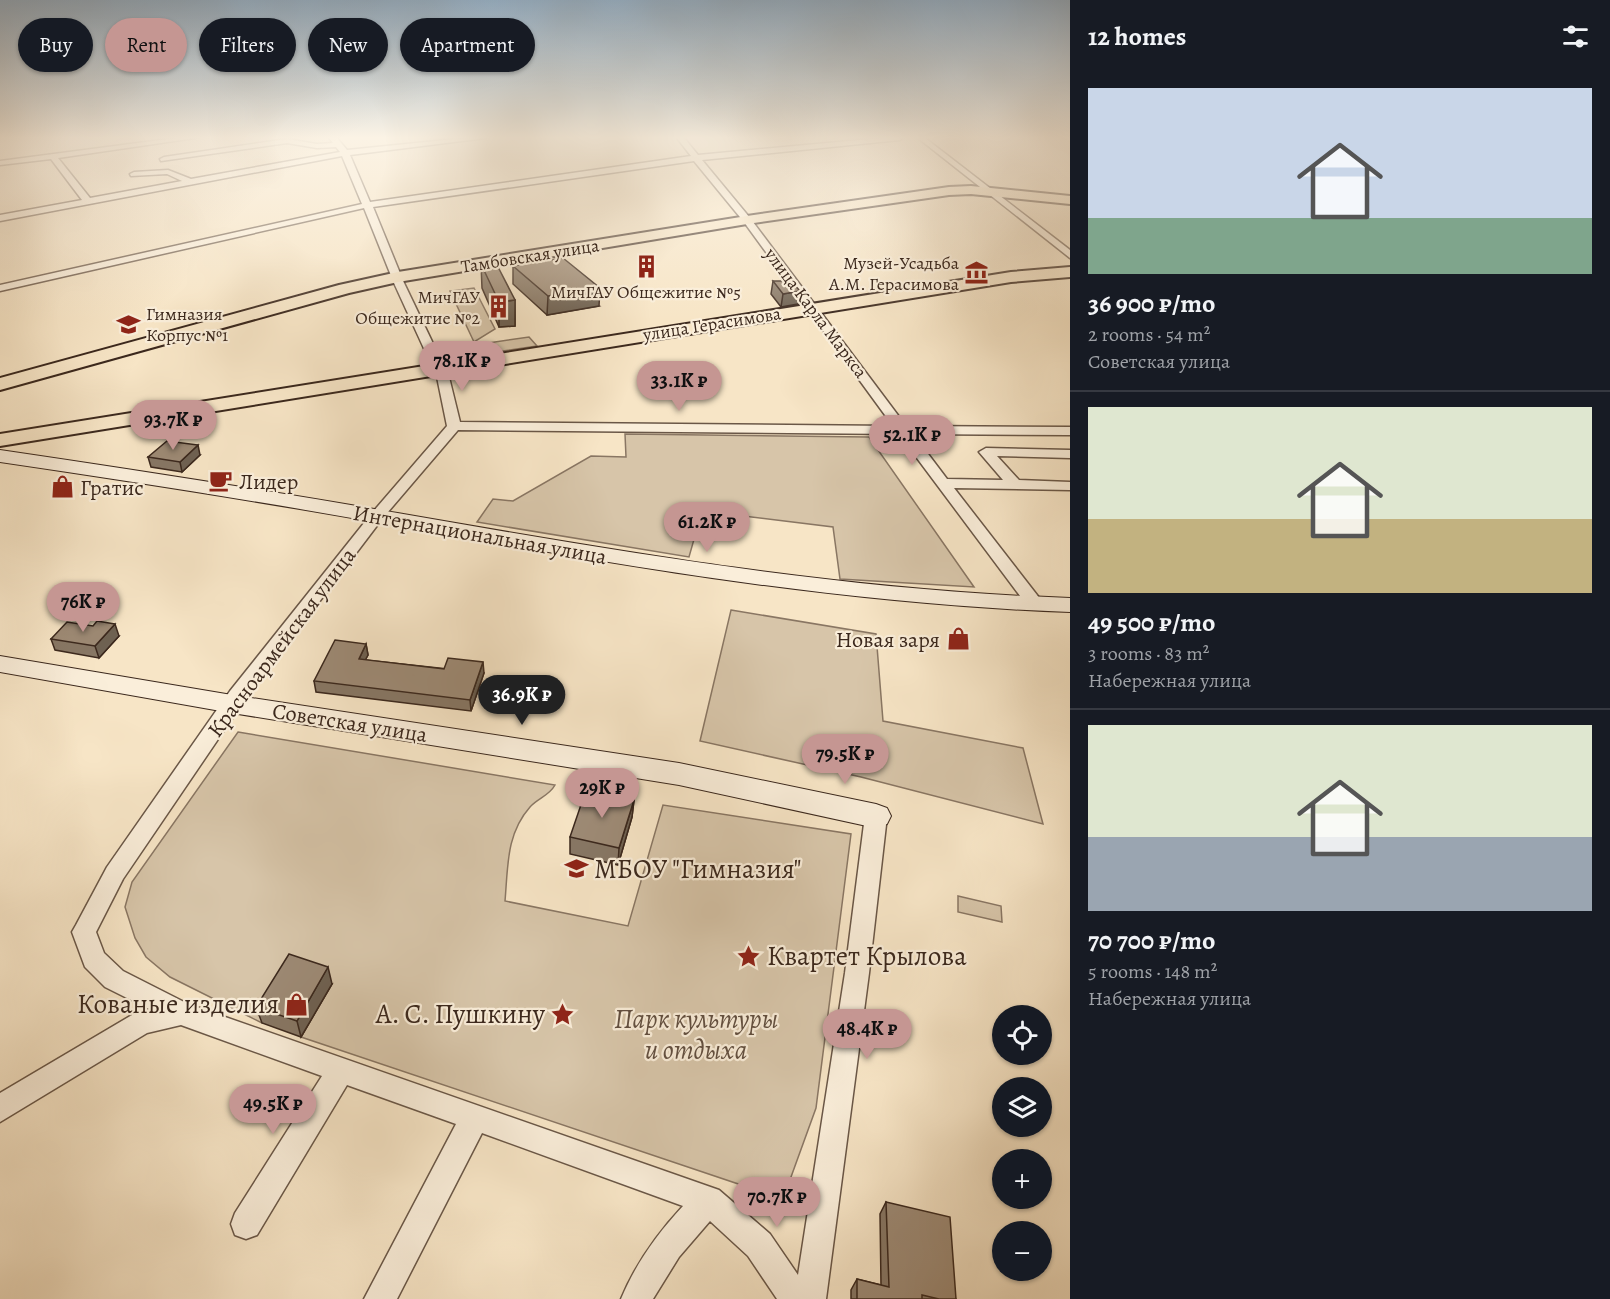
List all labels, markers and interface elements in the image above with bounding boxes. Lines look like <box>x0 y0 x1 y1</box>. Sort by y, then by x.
chip: Buy <box>18 18 93 72</box>
chip: Rent <box>105 18 187 72</box>
chip: Filters <box>199 18 296 72</box>
chip: New <box>308 18 388 72</box>
chip: Apartment <box>400 18 535 72</box>
text: 12 homes <box>1088 19 1186 54</box>
icon: filters <box>1559 20 1592 53</box>
icon: home <box>1286 127 1394 235</box>
street label: Тамбовская улица <box>459 233 602 279</box>
street label: улица Карла Маркса <box>759 242 873 384</box>
place label: Музей-Усадьба А.М. Герасимова <box>828 251 960 296</box>
building icon: МичГАУ Общежитие №5 <box>633 253 659 279</box>
museum icon: Музей-Усадьба А.М. Герасимова <box>964 260 990 286</box>
place label: МичГАУ Общежитие №5 <box>551 280 741 304</box>
place label: МичГАУ Общежитие №2 <box>355 285 481 330</box>
text: 36 900 ₽/mo <box>1088 286 1216 321</box>
building icon: МичГАУ Общежитие №2 <box>485 294 511 320</box>
street label: улица Герасимова <box>640 301 783 347</box>
place label: Гимназия Корпус №1 <box>146 302 228 347</box>
school or university icon: Гимназия Корпус №1 <box>115 311 141 337</box>
text: 2 rooms · 54 m² <box>1088 321 1210 348</box>
pin: 78.1K ₽ <box>407 341 517 392</box>
text: 78.1K ₽ <box>433 347 491 374</box>
text: Советская улица <box>1088 348 1230 375</box>
pin: 33.1K ₽ <box>624 361 734 412</box>
text: 33.1K ₽ <box>651 367 707 394</box>
pin: 93.7K ₽ <box>118 400 228 451</box>
text: 93.7K ₽ <box>144 406 202 433</box>
pin: 52.1K ₽ <box>857 415 967 466</box>
text: 52.1K ₽ <box>883 421 941 448</box>
icon: home <box>1286 446 1394 554</box>
place label: Лидер <box>239 467 298 497</box>
cafe icon: Лидер <box>208 468 234 494</box>
place label: Гратис <box>80 473 144 503</box>
shop icon: Гратис <box>49 474 75 500</box>
street label: Интернациональная улица <box>351 498 610 572</box>
pin: 61.2K ₽ <box>652 502 762 553</box>
text: 61.2K ₽ <box>678 508 736 535</box>
street label: Красноармейская улица <box>201 541 363 743</box>
pin: 76K ₽ <box>41 582 125 633</box>
text: 76K ₽ <box>61 588 105 615</box>
text: 49 500 ₽/mo <box>1088 605 1216 640</box>
place label: Новая заря <box>836 625 940 655</box>
shop icon: Новая заря <box>945 626 971 652</box>
text: 3 rooms · 83 m² <box>1088 640 1209 667</box>
text: Набережная улица <box>1088 667 1251 694</box>
pin: 36.9K ₽ <box>467 675 577 726</box>
text: 36.9K ₽ <box>492 681 552 708</box>
street label: Советская улица <box>270 696 430 750</box>
pin: 79.5K ₽ <box>790 734 900 785</box>
text: 79.5K ₽ <box>816 740 874 767</box>
icon: home <box>1286 764 1394 872</box>
pin: 29K ₽ <box>560 768 644 819</box>
text: 29K ₽ <box>579 774 625 801</box>
place label: МБОУ "Гимназия" <box>594 851 802 887</box>
school or university icon: МБОУ "Гимназия" <box>563 856 589 882</box>
text: 70 700 ₽/mo <box>1088 923 1215 958</box>
place label: Квартет Крылова <box>767 938 967 974</box>
place icon: Квартет Крылова <box>736 943 762 969</box>
text: 5 rooms · 148 m² <box>1088 958 1217 985</box>
text: Набережная улица <box>1088 985 1251 1012</box>
place label: Кованые изделия <box>77 986 279 1022</box>
shop icon: Кованые изделия <box>284 991 310 1017</box>
place label: А. С. Пушкину <box>375 996 546 1032</box>
place icon: А. С. Пушкину <box>550 1001 576 1027</box>
park label: Парк культуры и отдыха <box>614 1001 778 1068</box>
map controls <box>992 1005 1052 1281</box>
button: locate <box>992 1005 1052 1065</box>
pin: 48.4K ₽ <box>812 1009 922 1060</box>
text: 48.4K ₽ <box>837 1015 897 1042</box>
button: layers <box>992 1077 1052 1137</box>
pin: 49.5K ₽ <box>218 1084 328 1135</box>
text: 49.5K ₽ <box>243 1090 303 1117</box>
button: + <box>992 1149 1052 1209</box>
pin: 70.7K ₽ <box>722 1177 832 1228</box>
text: 70.7K ₽ <box>747 1183 807 1210</box>
button: − <box>992 1221 1052 1281</box>

